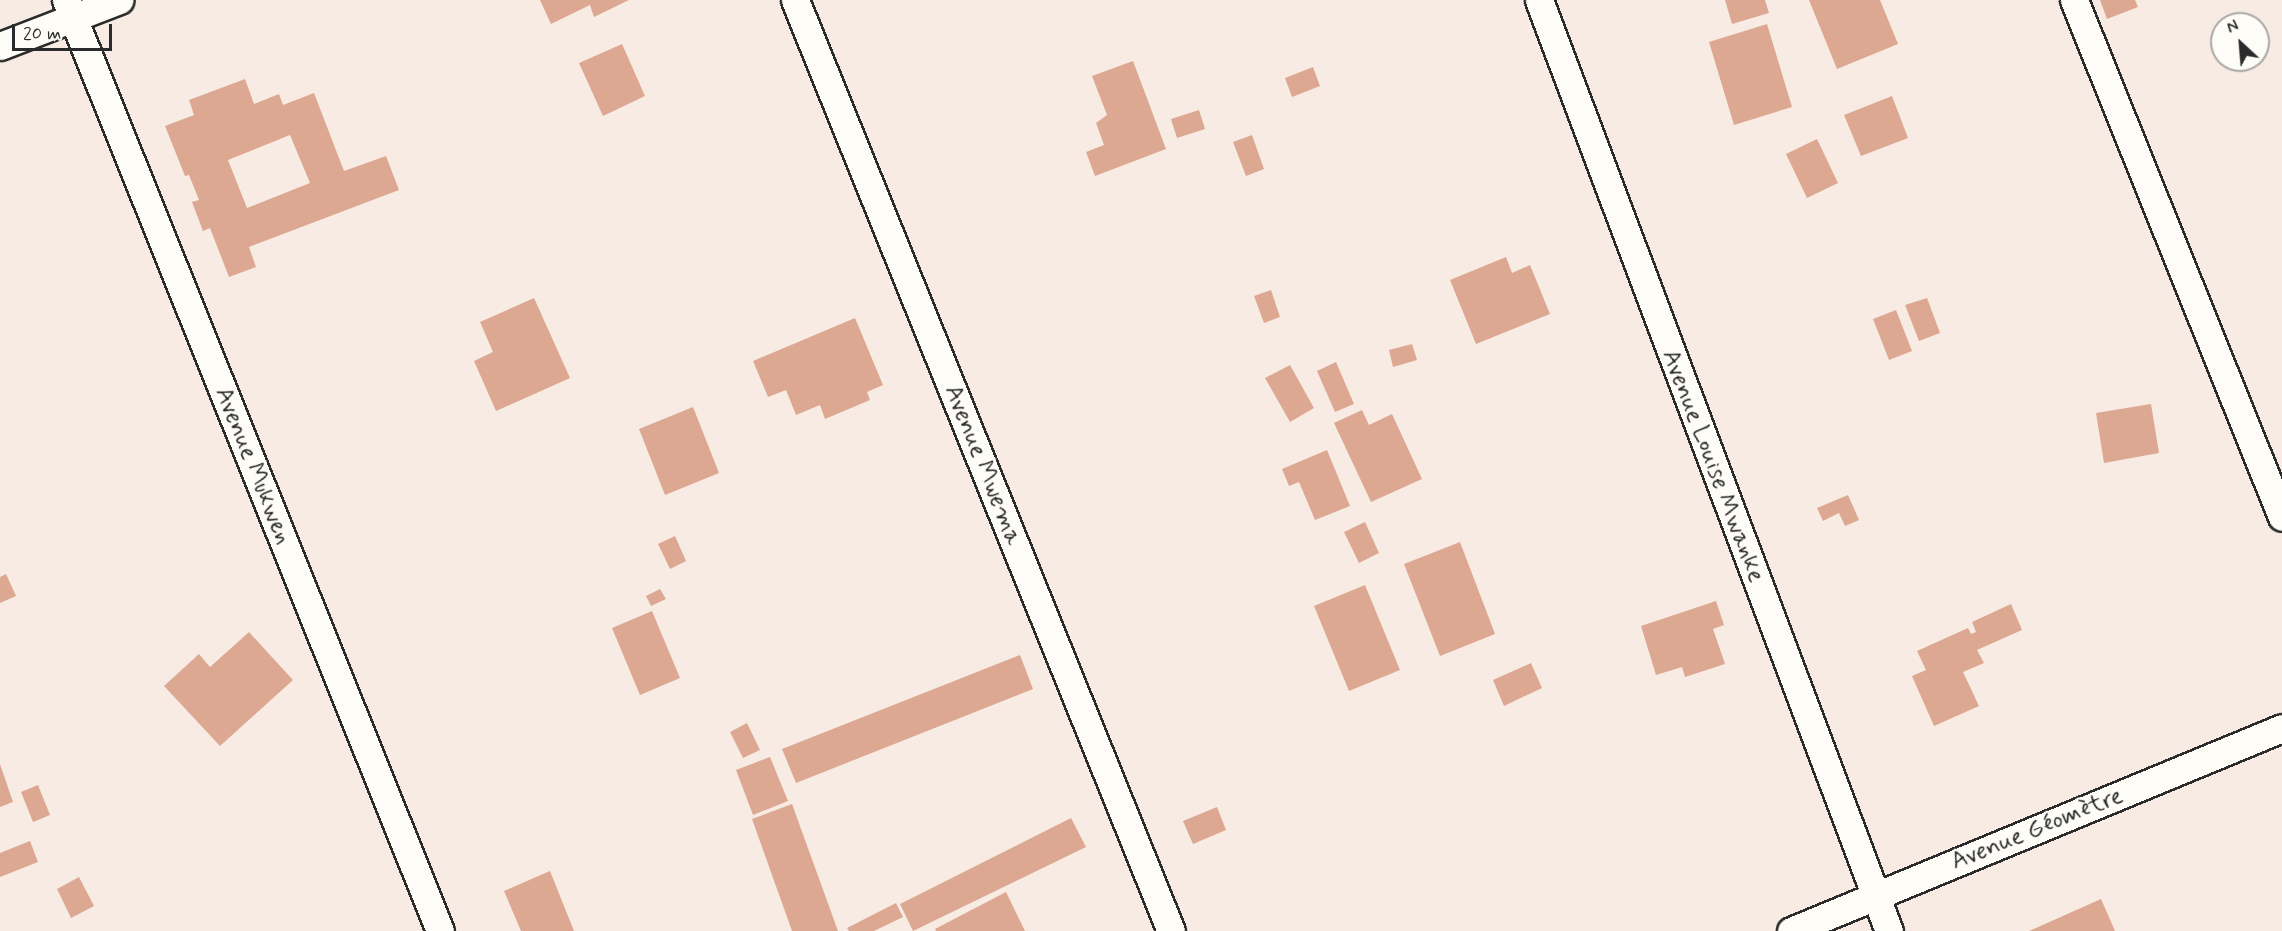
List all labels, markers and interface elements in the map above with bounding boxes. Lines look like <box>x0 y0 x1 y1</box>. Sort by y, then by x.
scale bar <box>15 12 116 50</box>
north arrow <box>2210 12 2270 72</box>
text: N <box>2223 15 2242 39</box>
text: 20 m <box>23 22 61 46</box>
street label: Avenue Louise Mwanke <box>1656 348 1770 584</box>
street label: Avenue Mukwen <box>208 382 298 550</box>
street label: Avenue Mwema <box>938 382 1028 548</box>
street label: Avenue Géomètre <box>1947 781 2127 877</box>

